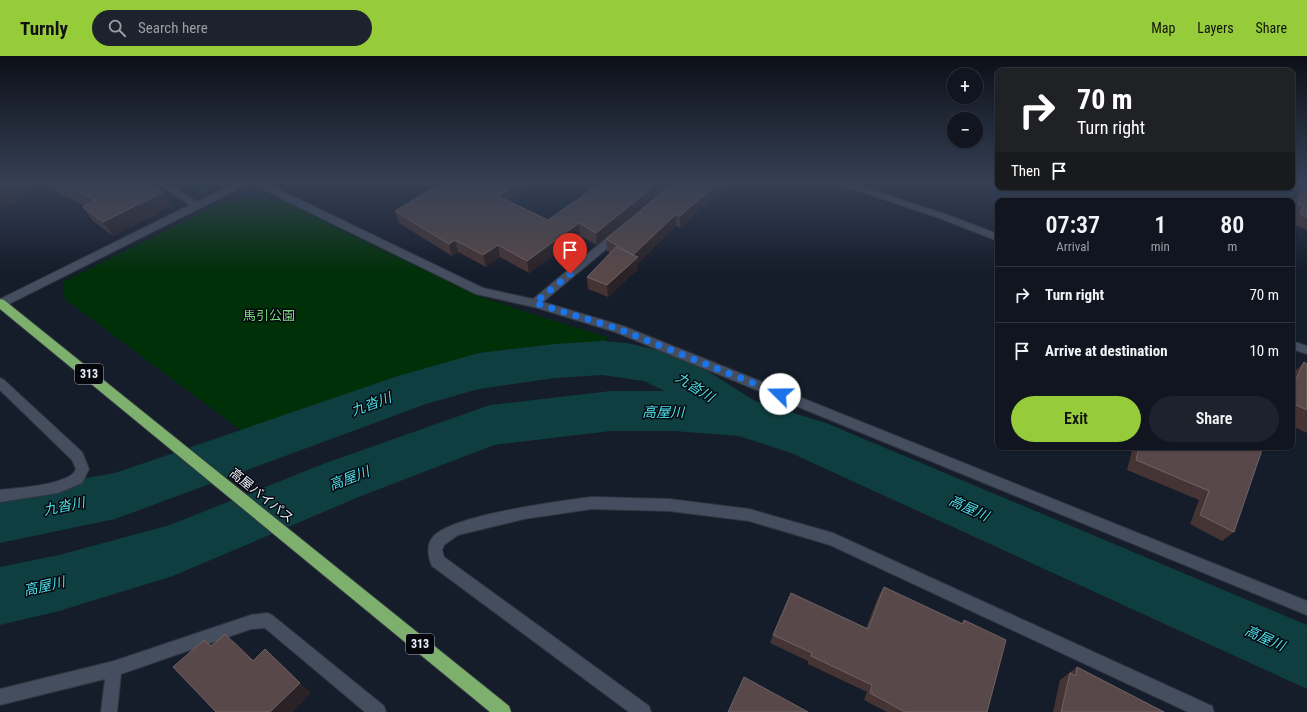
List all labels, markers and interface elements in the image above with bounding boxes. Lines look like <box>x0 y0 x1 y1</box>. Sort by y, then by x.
search box <box>92 10 372 46</box>
text: Turnly <box>20 17 68 40</box>
icon: search <box>106 17 128 39</box>
text: Search here <box>138 19 208 37</box>
text: Map <box>1151 20 1175 36</box>
text: Layers <box>1197 20 1234 36</box>
text: Share <box>1256 20 1287 36</box>
map controls <box>947 68 983 148</box>
button: + <box>947 68 983 104</box>
text: 70 m <box>1077 83 1133 116</box>
icon: right <box>1011 84 1063 136</box>
button: − <box>947 112 983 148</box>
text: Turn right <box>1077 117 1145 138</box>
icon: arrive <box>1048 160 1070 182</box>
text: Then <box>1011 162 1040 180</box>
text: 07:37 <box>1046 211 1100 239</box>
text: 1 <box>1154 211 1166 239</box>
text: 80 <box>1220 211 1244 239</box>
pin <box>553 233 587 274</box>
icon: arrive <box>559 239 581 261</box>
text: Arrival <box>1056 239 1089 254</box>
text: min <box>1151 239 1170 254</box>
text: m <box>1227 239 1237 254</box>
icon: right <box>1011 284 1033 306</box>
text: Turn right <box>1045 286 1104 304</box>
text: 70 m <box>1249 286 1279 304</box>
park label: 馬引公園 <box>243 308 295 323</box>
icon: arrive <box>1011 340 1033 362</box>
text: Arrive at destination <box>1045 342 1168 360</box>
text: 10 m <box>1249 342 1279 360</box>
road number: 313 <box>75 364 103 384</box>
water label: 九沓川 <box>673 369 719 406</box>
position arrow <box>759 373 801 415</box>
water label: 九沓川 <box>349 389 395 419</box>
button: Exit <box>1011 396 1141 442</box>
button: Share <box>1149 396 1279 442</box>
water label: 高屋川 <box>642 404 686 420</box>
water label: 高屋川 <box>327 462 373 493</box>
street label: 高屋バイパス <box>227 465 297 526</box>
water label: 高屋川 <box>947 492 993 525</box>
water label: 九沓川 <box>42 494 88 518</box>
water label: 高屋川 <box>22 573 68 599</box>
water label: 高屋川 <box>1243 622 1289 655</box>
road number: 313 <box>406 634 434 654</box>

